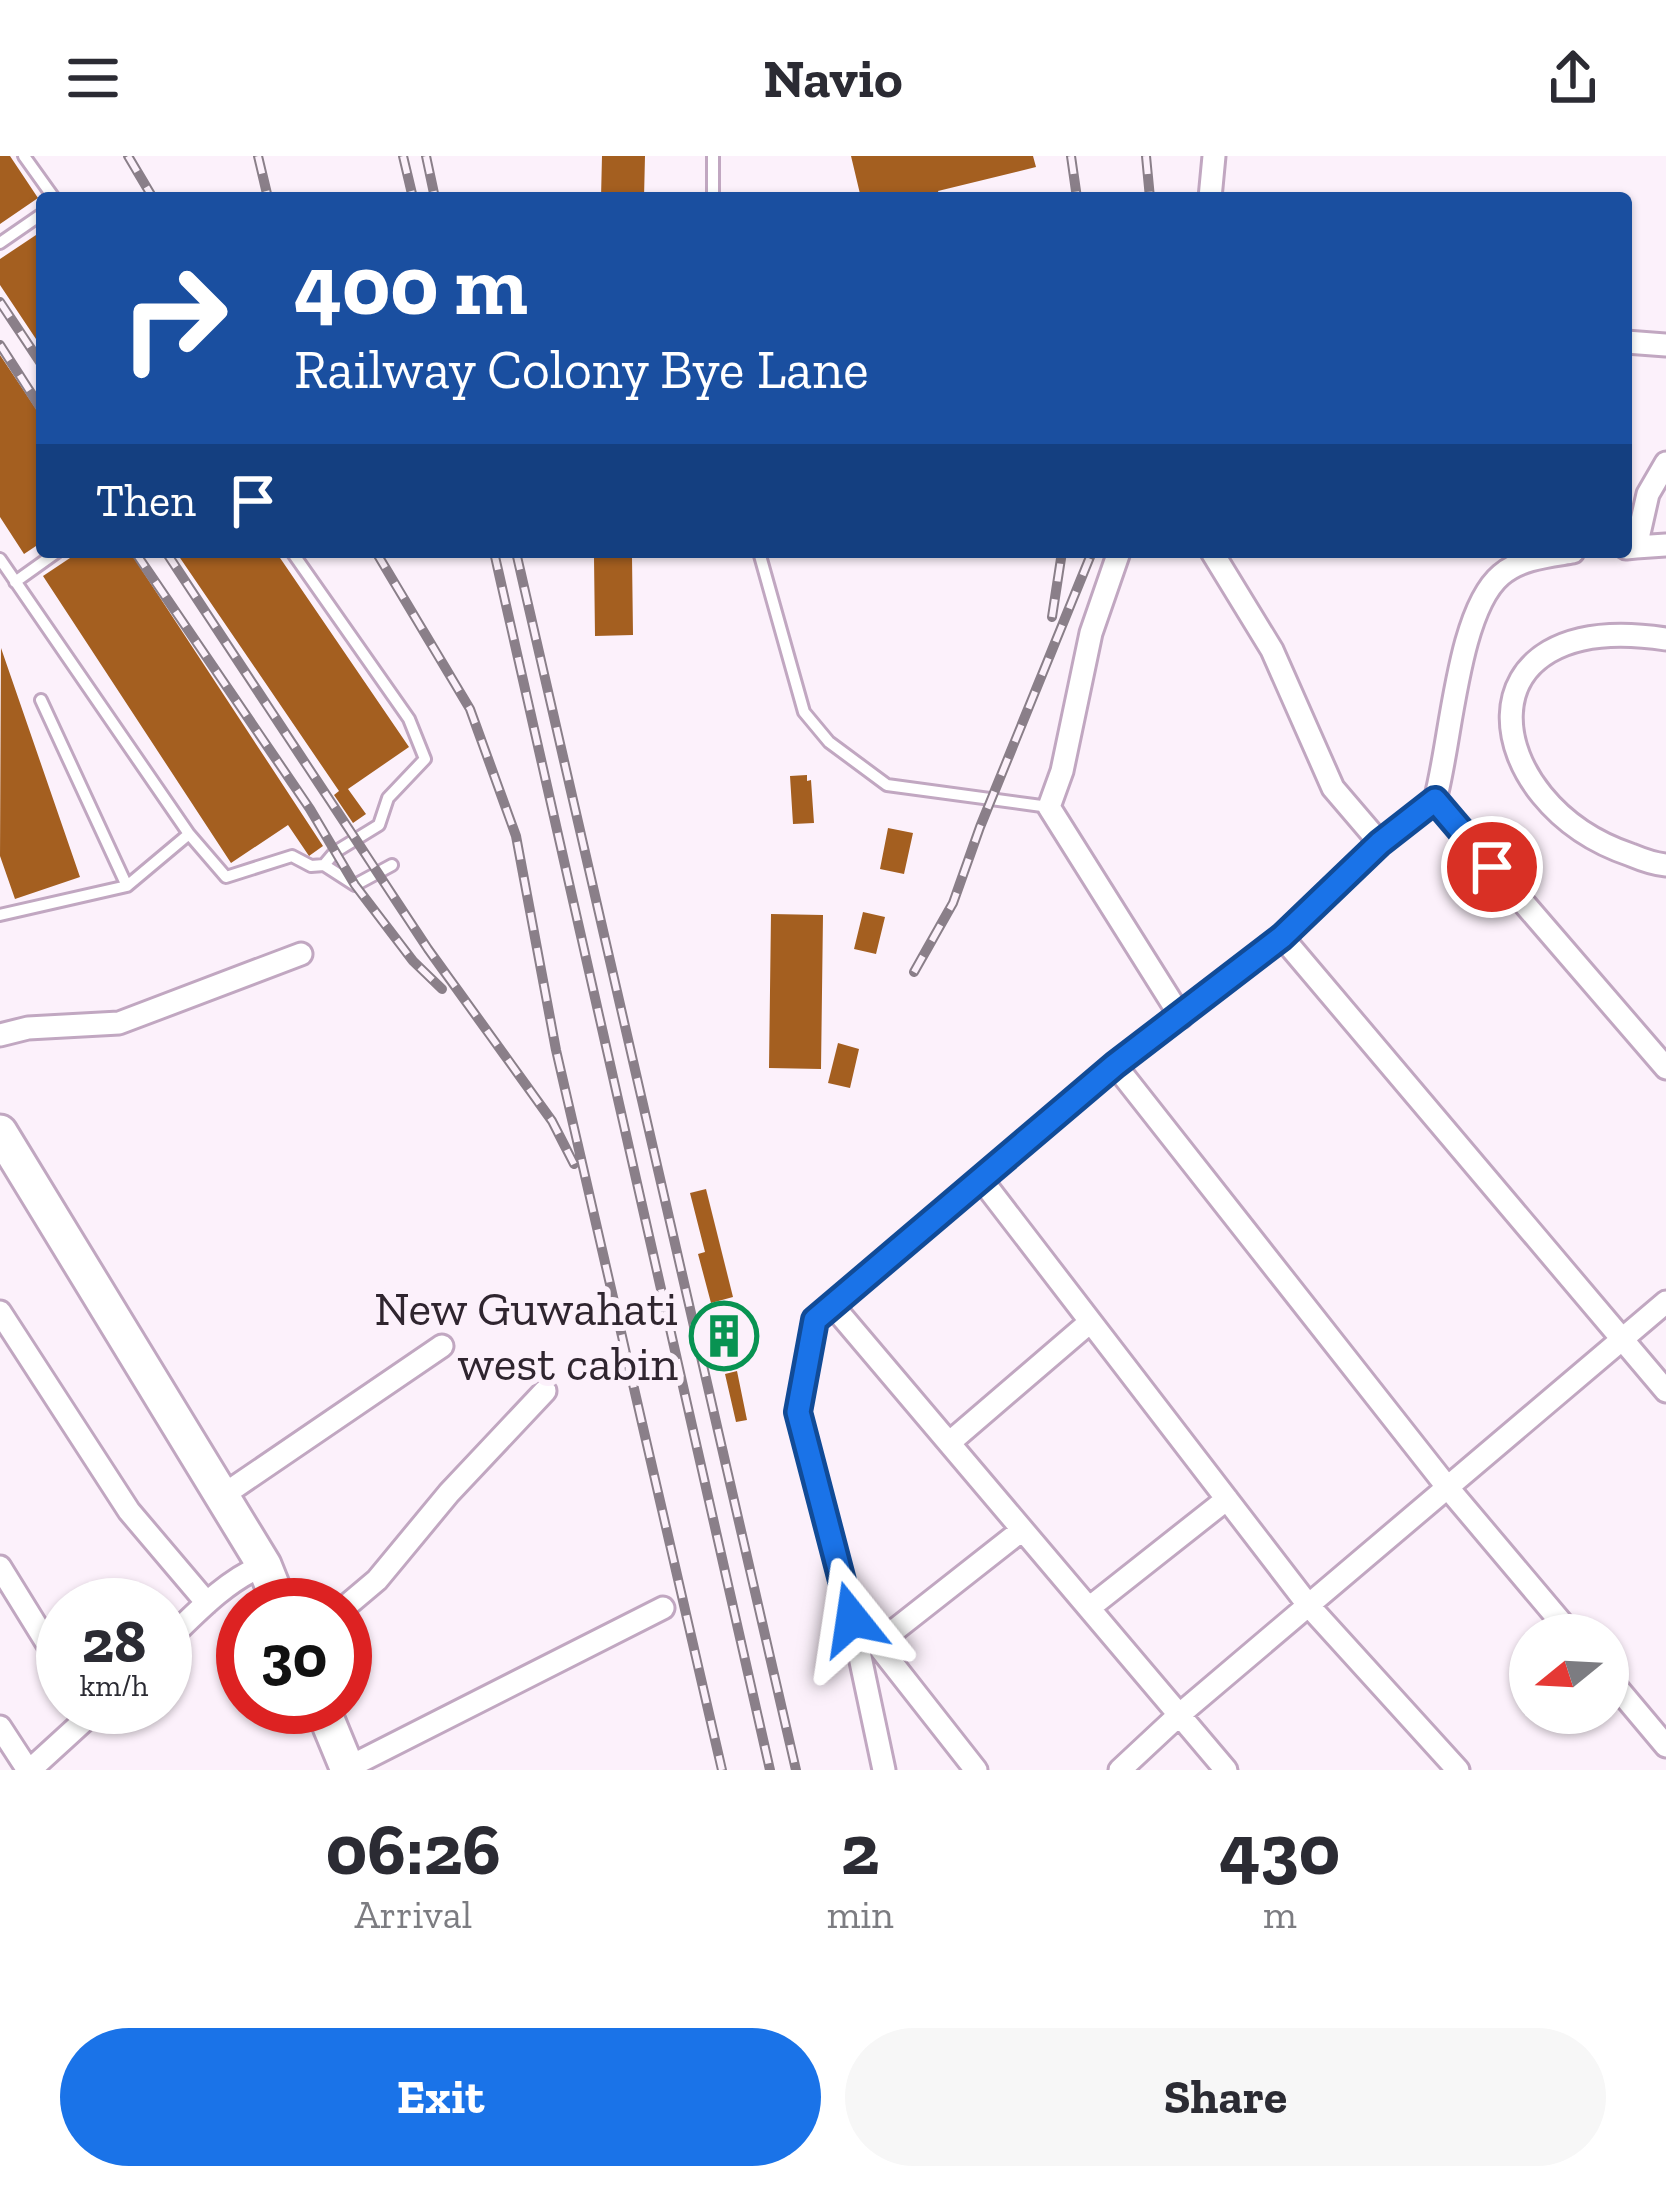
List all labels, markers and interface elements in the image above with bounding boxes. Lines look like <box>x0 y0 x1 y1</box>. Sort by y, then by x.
icon: menu <box>60 45 126 111</box>
icon: share <box>1540 45 1606 111</box>
text: Navio <box>764 46 902 111</box>
text: 400 m <box>294 235 528 336</box>
icon: right <box>96 240 252 396</box>
text: Railway Colony Bye Lane <box>294 337 869 402</box>
icon: arrive <box>220 468 286 534</box>
text: Then <box>96 474 196 528</box>
pin <box>1441 816 1543 918</box>
icon: arrive <box>1459 834 1525 900</box>
place label: New Guwahati west cabin <box>374 1280 678 1392</box>
building icon: New Guwahati west cabin <box>689 1301 759 1371</box>
position arrow <box>789 1556 915 1682</box>
speed limit sign: 30 <box>216 1578 372 1734</box>
text: 28 <box>82 1605 146 1677</box>
north arrow <box>1509 1614 1629 1734</box>
map controls <box>1509 1614 1629 1734</box>
text: km/h <box>80 1668 148 1704</box>
text: 06:26 <box>326 1806 501 1892</box>
text: 2 <box>841 1806 879 1892</box>
text: 430 <box>1219 1806 1340 1892</box>
text: Arrival <box>355 1891 472 1938</box>
text: min <box>827 1891 894 1938</box>
text: m <box>1263 1891 1297 1938</box>
button: Exit <box>60 2028 821 2166</box>
button: Share <box>845 2028 1606 2166</box>

